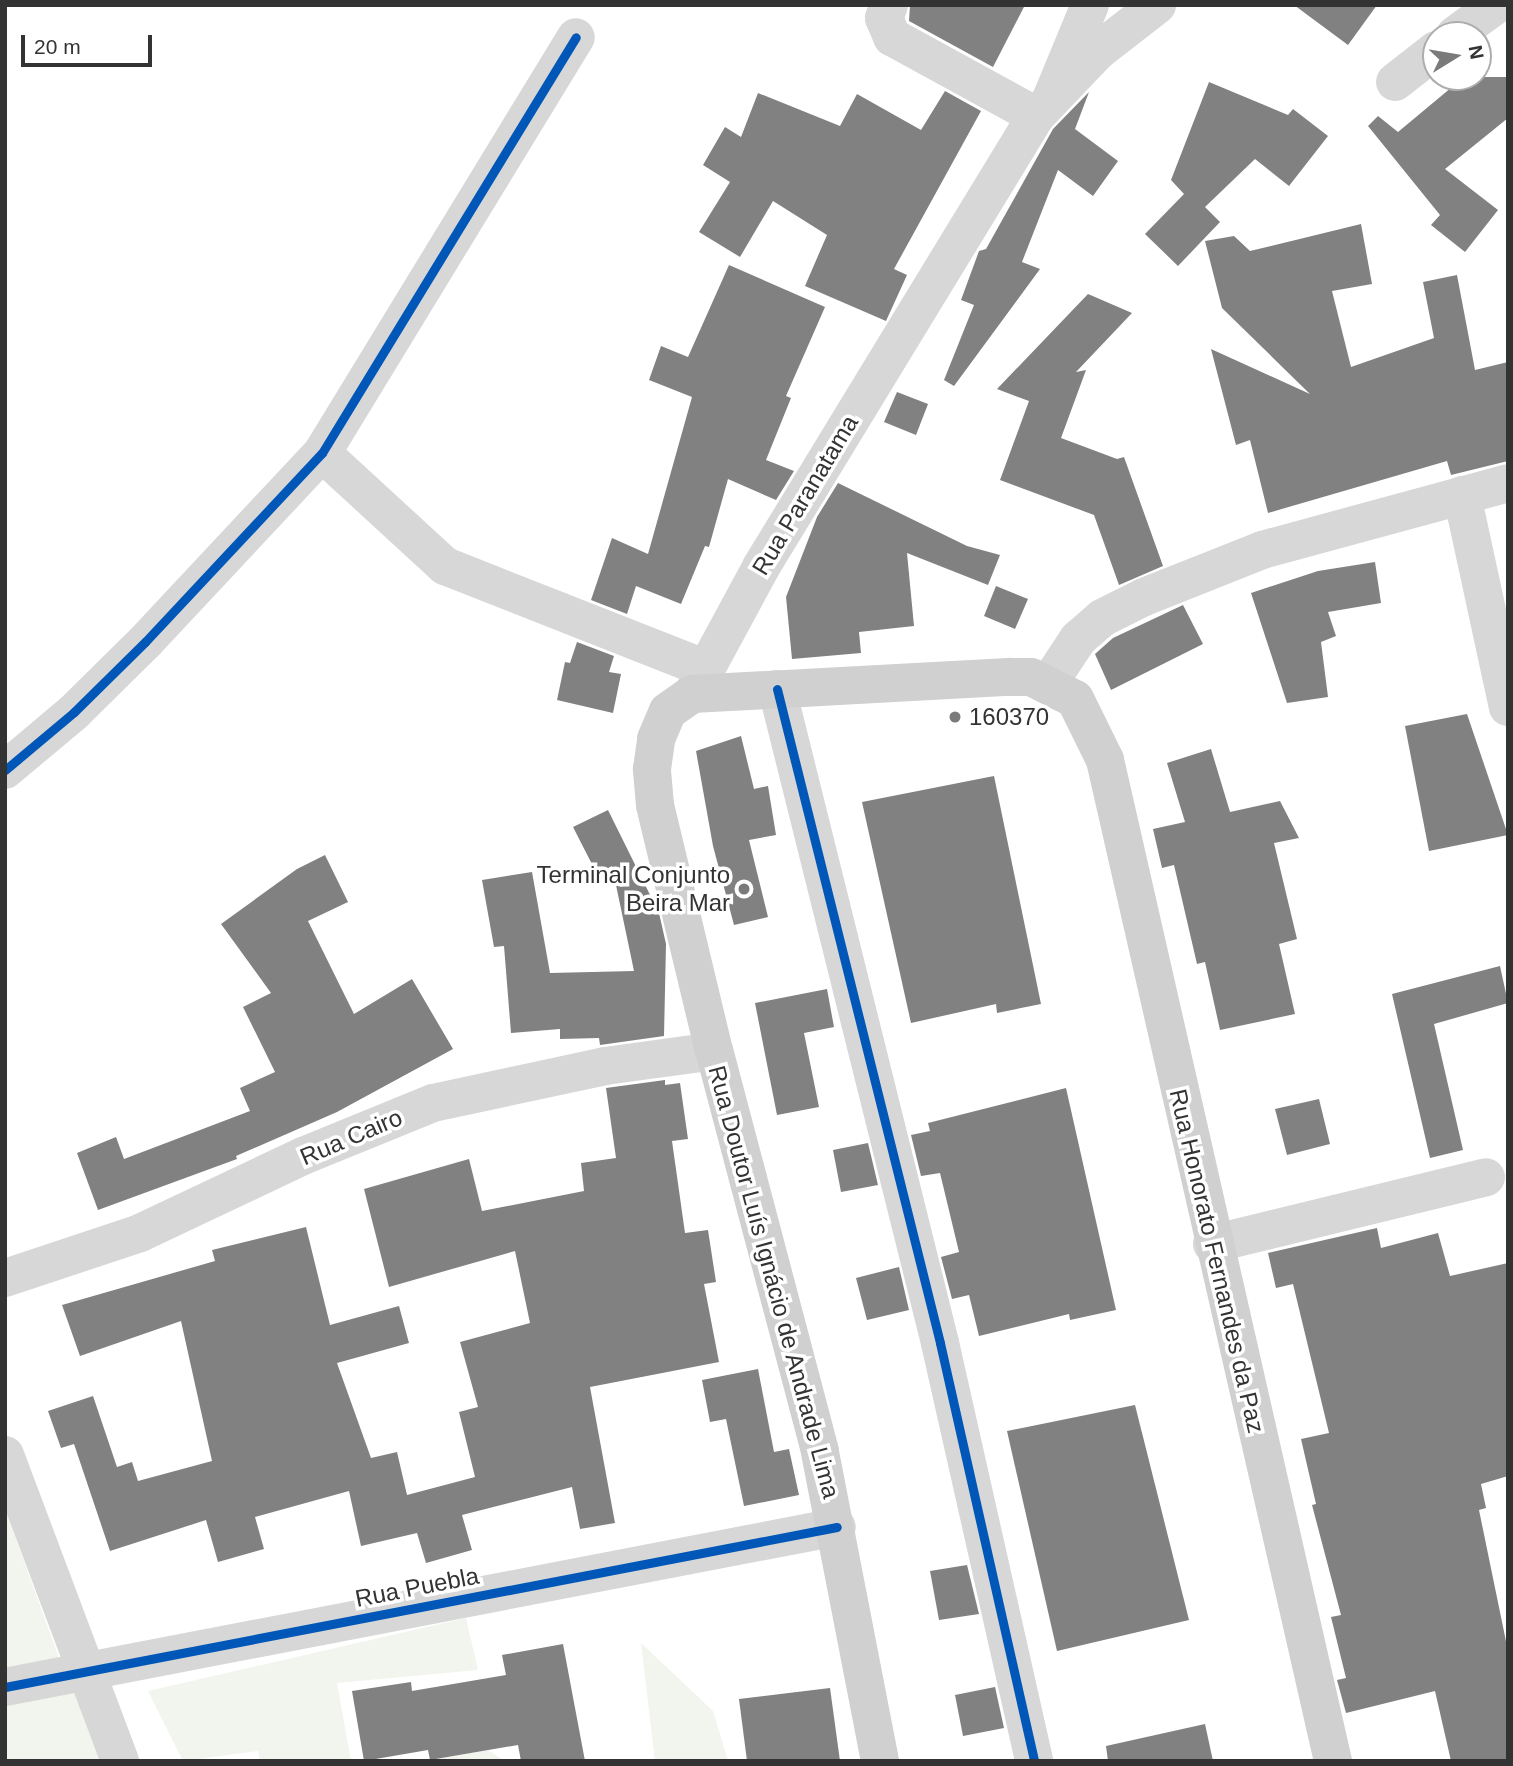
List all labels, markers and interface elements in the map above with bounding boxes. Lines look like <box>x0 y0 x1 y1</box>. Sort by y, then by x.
scale bar <box>24 21 156 65</box>
north arrow <box>1422 21 1492 91</box>
text: 20 m <box>34 35 81 58</box>
text: N <box>1465 44 1488 61</box>
street label: Rua Paranatama <box>746 410 864 580</box>
place label: 160370 <box>969 703 1049 731</box>
marker: 160370 <box>947 709 963 725</box>
place label: Terminal Conjunto Beira Mar <box>537 861 730 917</box>
marker: Terminal Conjunto Beira Mar <box>736 881 752 897</box>
street label: Rua Doutor Luís Ignácio de Andrade Lima <box>702 1062 846 1502</box>
street label: Rua Honorato Fernandes da Paz <box>1163 1086 1271 1436</box>
street label: Rua Cairo <box>296 1103 406 1171</box>
street label: Rua Puebla <box>353 1561 481 1613</box>

